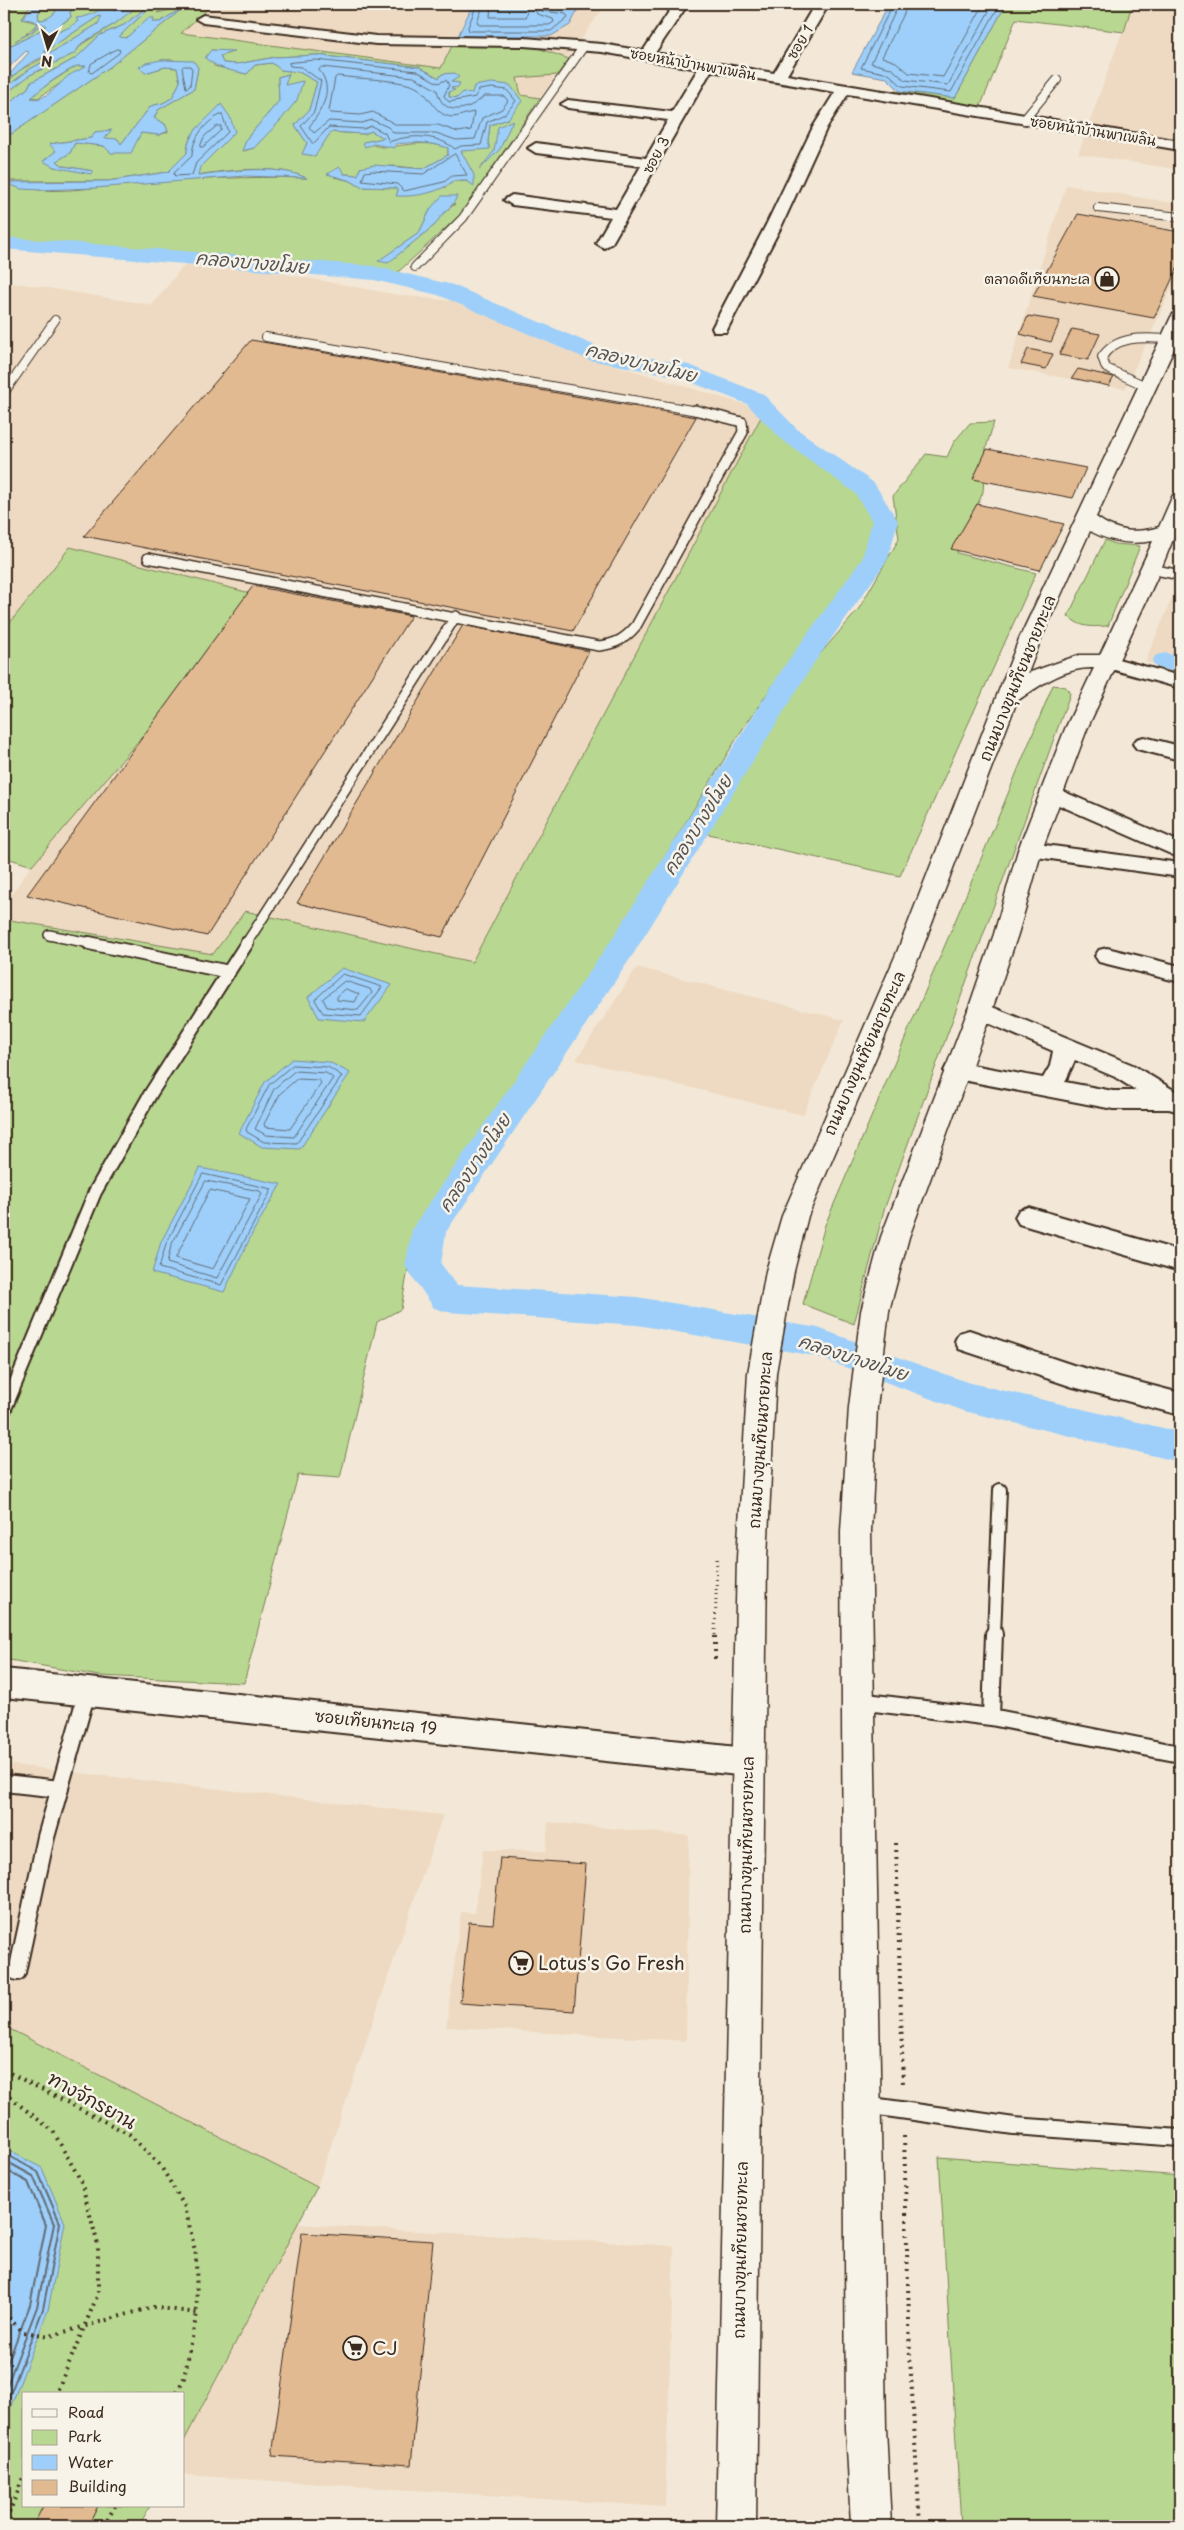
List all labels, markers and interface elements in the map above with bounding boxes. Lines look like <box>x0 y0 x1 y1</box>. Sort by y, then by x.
street label: ซอย 1 <box>781 21 818 63</box>
north arrow <box>22 22 72 72</box>
street label: ซอยหน้าบ้านพาเพลิน <box>628 42 758 85</box>
text: N <box>40 51 53 72</box>
street label: ซอยหน้าบ้านพาเพลิน <box>1028 110 1158 151</box>
street label: ซอย 3 <box>637 132 674 177</box>
water label: คลองบางขโมย <box>195 243 312 280</box>
shop icon: ตลาดดีเทียนทะเล <box>1094 266 1120 292</box>
place label: ตลาดดีเทียนทะเล <box>984 268 1090 289</box>
water label: คลองบางขโมย <box>583 335 702 389</box>
street label: ถนนบางขุนเทียนชายทะเล <box>972 591 1062 765</box>
water label: คลองบางขโมย <box>655 767 739 879</box>
street label: ถนนบางขุนเทียนชายทะเล <box>816 967 912 1139</box>
water label: คลองบางขโมย <box>431 1106 518 1217</box>
water label: คลองบางขโมย <box>795 1326 914 1388</box>
street label: ถนนบางขุนเทียนชายทะเล <box>741 1351 779 1529</box>
street label: ซอยเทียนทะเล 19 <box>314 1703 438 1739</box>
street label: ถนนบางขุนเทียนชายทะเล <box>731 1756 761 1934</box>
place label: Lotus's Go Fresh <box>538 1948 685 1976</box>
supermarket icon: Lotus's Go Fresh <box>508 1950 534 1976</box>
street label: ทางจักรยาน <box>43 2063 142 2135</box>
street label: ถนนบางขุนเทียนชายทะเล <box>725 2161 755 2339</box>
place label: CJ <box>372 2333 398 2361</box>
supermarket icon: CJ <box>342 2335 368 2361</box>
legend <box>22 2392 185 2508</box>
text: Road <box>68 2400 104 2423</box>
text: Park <box>68 2424 102 2447</box>
text: Water <box>68 2450 113 2473</box>
text: Building <box>68 2474 127 2497</box>

